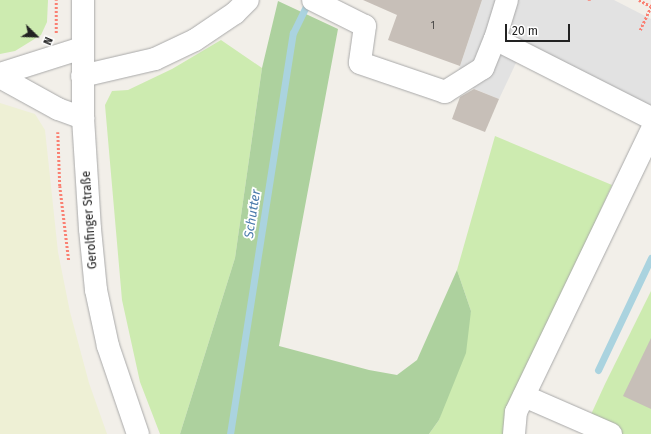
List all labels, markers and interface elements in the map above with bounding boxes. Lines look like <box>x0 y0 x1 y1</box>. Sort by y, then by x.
north arrow <box>16 16 56 56</box>
scale bar <box>507 16 572 42</box>
house number: 1 <box>431 21 435 33</box>
text: 20 m <box>512 24 538 38</box>
text: N <box>40 35 55 47</box>
street label: Gerolfinger Straße <box>79 170 101 270</box>
water label: Schutter <box>241 189 265 239</box>

